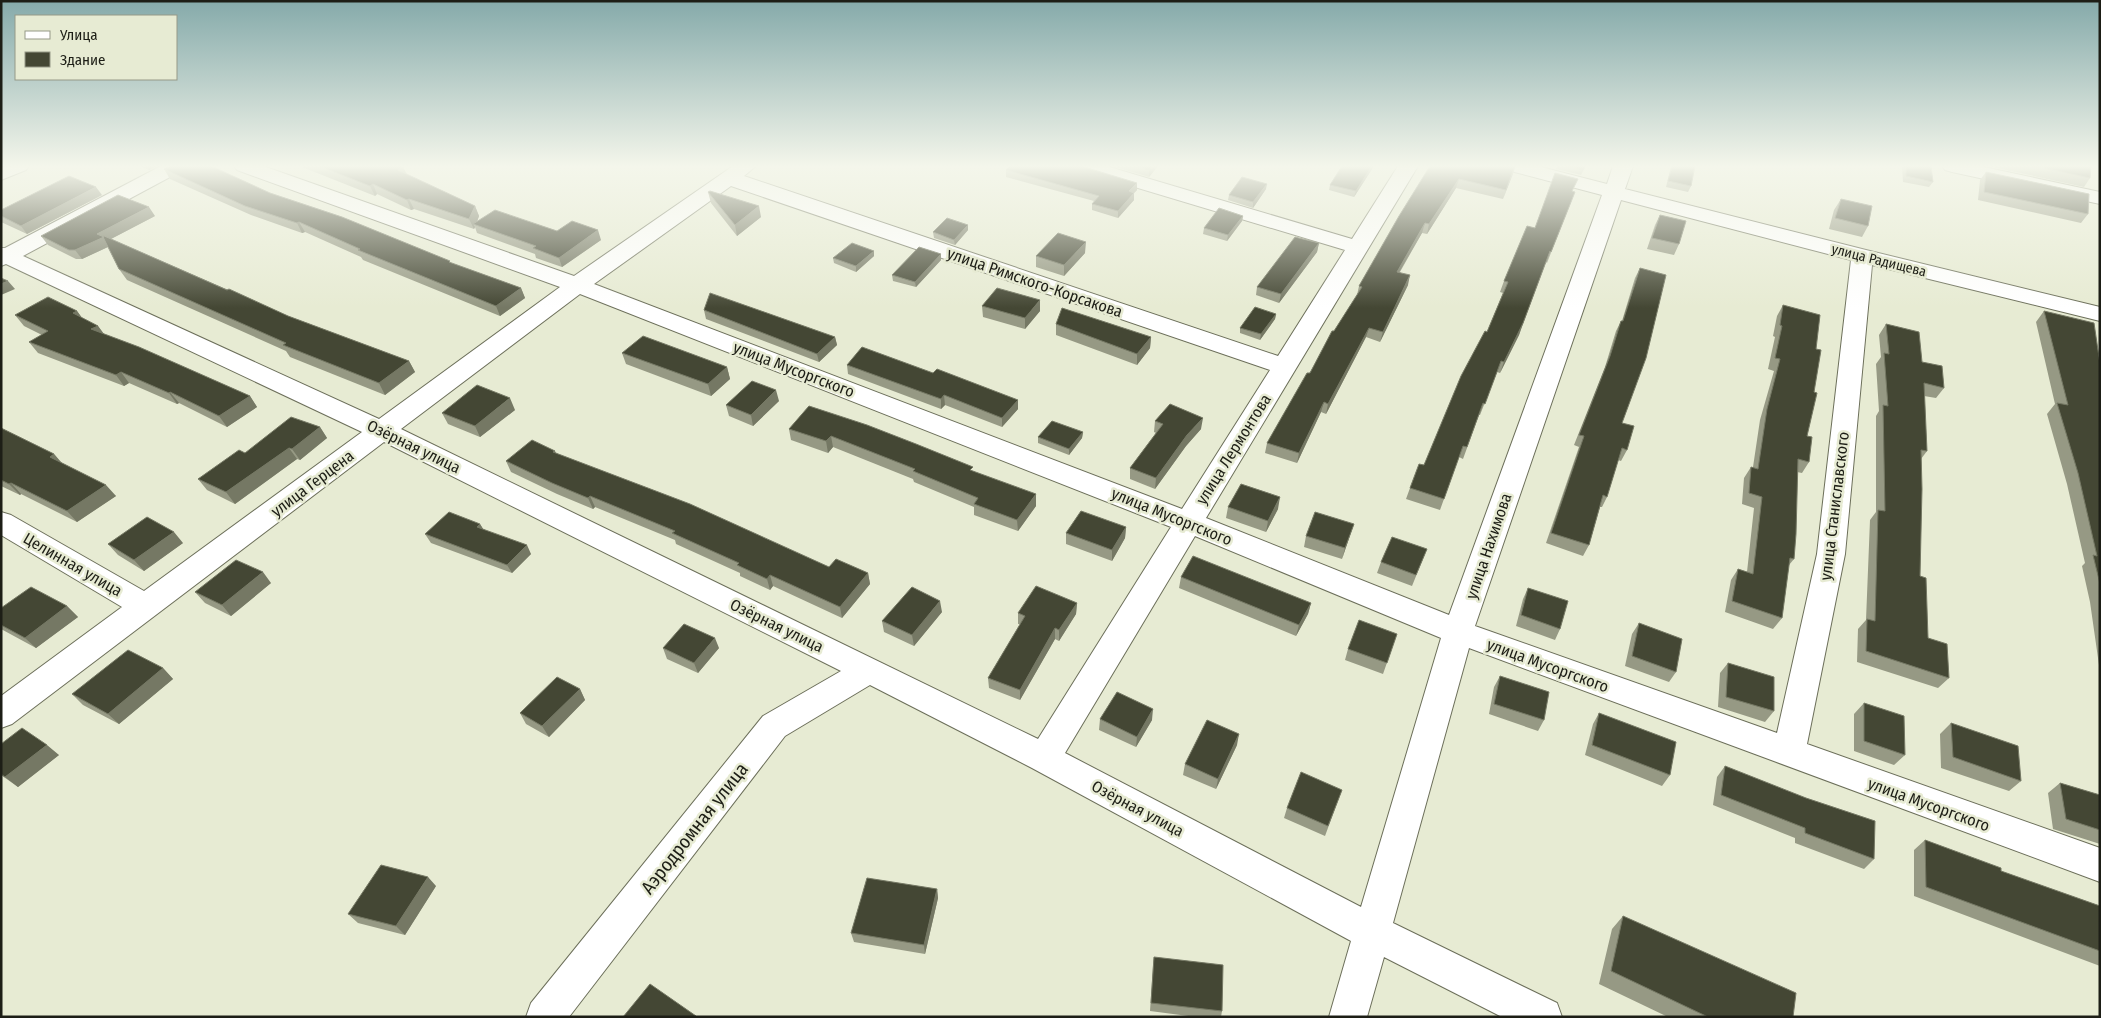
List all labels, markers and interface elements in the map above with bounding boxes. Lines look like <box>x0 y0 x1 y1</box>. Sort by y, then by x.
legend <box>15 15 178 80</box>
text: Улица <box>59 26 98 44</box>
text: Здание <box>60 51 106 69</box>
street label: улица Радищева <box>1830 241 1928 280</box>
street label: улица Римского-Корсакова <box>945 243 1125 321</box>
street label: улица Мусоргского <box>730 338 857 401</box>
street label: улица Лермонтова <box>1192 390 1275 508</box>
street label: Озёрная улица <box>364 416 464 477</box>
street label: улица Станиславского <box>1816 431 1853 582</box>
street label: улица Герцена <box>267 446 358 521</box>
street label: улица Мусоргского <box>1109 484 1235 549</box>
street label: улица Нахимова <box>1461 491 1516 602</box>
street label: Целинная улица <box>20 528 126 600</box>
street label: Озёрная улица <box>727 595 827 656</box>
street label: улица Мусоргского <box>1484 635 1611 696</box>
street label: Аэродромная улица <box>636 758 753 899</box>
street label: улица Мусоргского <box>1865 774 1992 835</box>
street label: Озёрная улица <box>1088 776 1187 841</box>

